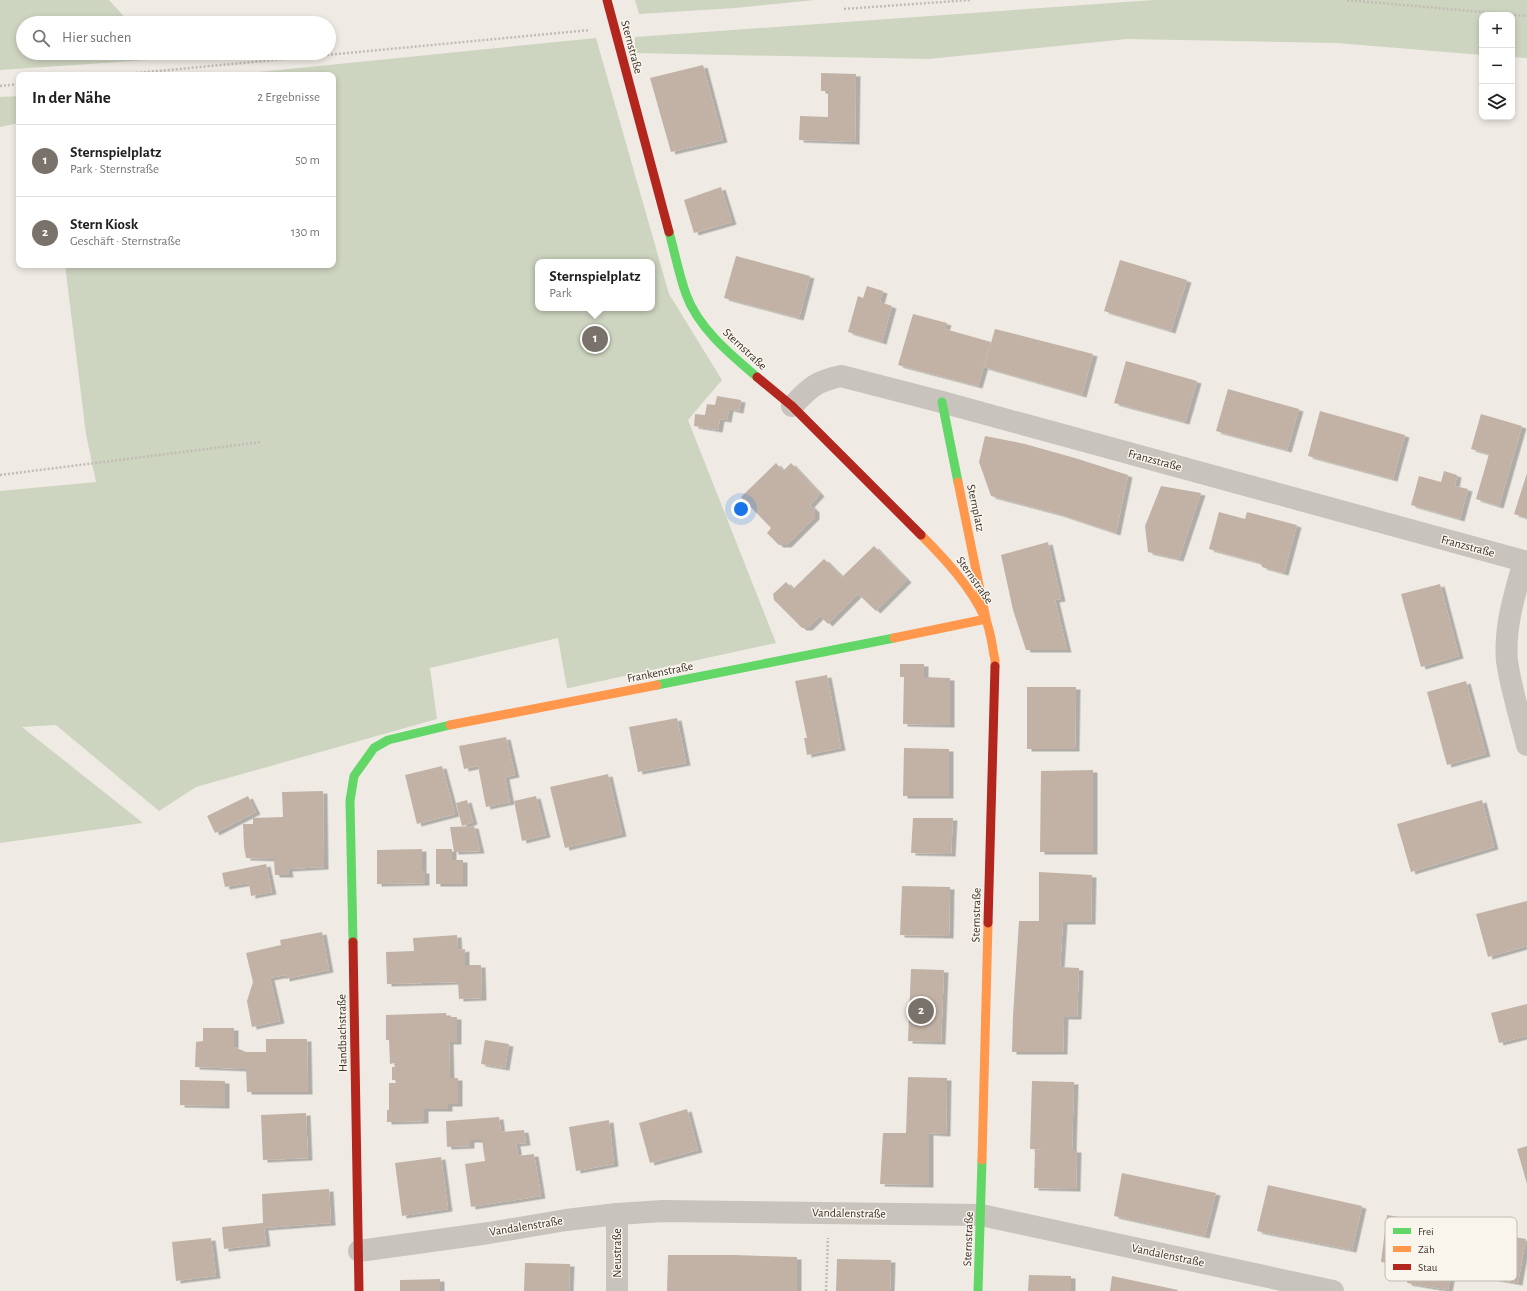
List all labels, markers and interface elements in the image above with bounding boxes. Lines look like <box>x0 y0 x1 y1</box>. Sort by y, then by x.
map controls <box>1479 12 1515 120</box>
button: + <box>1479 12 1515 48</box>
search box <box>16 16 336 60</box>
street label: Sternstraße <box>619 19 645 75</box>
icon: search <box>30 27 52 49</box>
text: Hier suchen <box>62 30 132 45</box>
button: − <box>1479 48 1515 84</box>
button: layers <box>1479 84 1515 120</box>
text: In der Nähe <box>32 89 111 106</box>
text: 2 Ergebnisse <box>257 91 320 104</box>
text: Sternspielplatz <box>70 145 161 160</box>
text: 1 <box>43 154 47 167</box>
text: 50 m <box>295 154 320 167</box>
text: Park · Sternstraße <box>70 163 159 176</box>
text: Stern Kiosk <box>70 217 138 232</box>
text: 2 <box>42 226 48 239</box>
text: 130 m <box>291 226 320 239</box>
text: Geschäft · Sternstraße <box>70 235 181 248</box>
popup <box>535 259 655 311</box>
text: Sternspielplatz <box>549 269 641 284</box>
text: Park <box>549 287 572 300</box>
pin: 1 <box>582 324 608 354</box>
street label: Sternstraße <box>721 326 769 372</box>
street label: Franzstraße <box>1127 447 1183 473</box>
street label: Sternplatz <box>965 483 987 533</box>
your location <box>731 499 751 519</box>
street label: Franzstraße <box>1440 533 1496 559</box>
street label: Sternstraße <box>954 554 996 606</box>
street label: Frankenstraße <box>626 660 694 684</box>
street label: Sternstraße <box>970 888 982 942</box>
street label: Handbachstraße <box>335 994 349 1072</box>
pin: 2 <box>908 996 934 1026</box>
street label: Vandalenstraße <box>812 1206 886 1220</box>
street label: Sternstraße <box>961 1211 975 1267</box>
street label: Vandalenstraße <box>489 1214 563 1238</box>
legend <box>1385 1217 1517 1281</box>
text: Frei <box>1418 1226 1434 1237</box>
street label: Neustraße <box>611 1228 623 1278</box>
street label: Vandalenstraße <box>1131 1241 1205 1269</box>
text: Zäh <box>1418 1244 1435 1255</box>
text: Stau <box>1418 1262 1438 1273</box>

